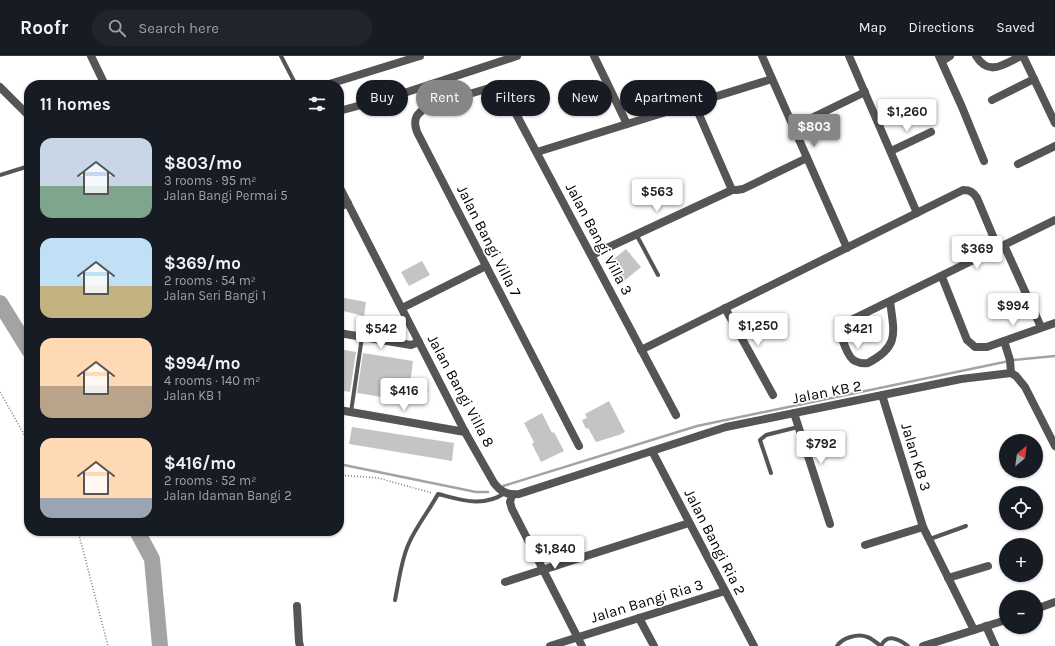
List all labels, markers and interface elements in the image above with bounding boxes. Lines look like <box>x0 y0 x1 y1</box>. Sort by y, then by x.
search box <box>92 10 372 46</box>
text: Roofr <box>20 17 68 39</box>
icon: search <box>106 17 128 39</box>
text: Search here <box>138 19 219 37</box>
text: Map <box>859 19 887 36</box>
text: Directions <box>909 19 974 36</box>
text: Saved <box>996 19 1035 36</box>
chip: Buy <box>356 80 408 116</box>
chip: Rent <box>416 80 473 116</box>
chip: Filters <box>481 80 550 116</box>
chip: New <box>558 80 612 116</box>
chip: Apartment <box>620 80 717 116</box>
icon: filters <box>306 93 328 115</box>
text: 11 homes <box>40 94 111 114</box>
pin: $1,260 <box>874 99 940 133</box>
text: $1,260 <box>887 104 927 119</box>
pin: $803 <box>790 114 838 148</box>
text: $803 <box>797 119 831 134</box>
text: $803/mo <box>164 153 242 173</box>
icon: home <box>72 154 120 202</box>
text: 3 rooms · 95 m² <box>164 173 257 188</box>
pin: $563 <box>633 179 681 213</box>
street label: Jalan Bangi Villa 3 <box>562 180 636 298</box>
street label: Jalan Bangi Villa 7 <box>453 182 525 300</box>
text: $563 <box>641 184 673 199</box>
text: Jalan Bangi Permai 5 <box>164 188 288 203</box>
pin: $369 <box>953 236 1001 270</box>
text: $369 <box>961 241 993 256</box>
text: $369/mo <box>164 253 241 273</box>
icon: home <box>72 254 120 302</box>
text: 2 rooms · 54 m² <box>164 273 256 288</box>
text: Jalan Seri Bangi 1 <box>164 288 266 303</box>
pin: $994 <box>989 293 1037 327</box>
text: $994 <box>997 298 1029 313</box>
pin: $1,250 <box>725 313 791 347</box>
pin: $542 <box>357 316 405 350</box>
pin: $421 <box>834 316 882 350</box>
text: $1,250 <box>738 318 778 333</box>
text: $542 <box>365 321 397 336</box>
text: $421 <box>843 321 873 336</box>
street label: Jalan Bangi Villa 8 <box>424 332 498 450</box>
text: $994/mo <box>164 353 240 373</box>
icon: home <box>72 354 120 402</box>
text: 4 rooms · 140 m² <box>164 373 260 388</box>
street label: Jalan KB 2 <box>791 376 863 408</box>
pin: $416 <box>380 378 428 412</box>
text: $416 <box>389 383 419 398</box>
text: Jalan KB 1 <box>164 388 222 403</box>
street label: Jalan KB 3 <box>897 421 935 493</box>
pin: $792 <box>797 431 845 465</box>
north arrow <box>999 434 1043 478</box>
map controls <box>999 434 1043 634</box>
text: $792 <box>805 436 837 451</box>
text: $416/mo <box>164 453 236 473</box>
icon: home <box>72 454 120 502</box>
text: 2 rooms · 52 m² <box>164 473 256 488</box>
street label: Jalan Bangi Ria 2 <box>680 486 750 598</box>
button: locate <box>999 486 1043 530</box>
text: Jalan Idaman Bangi 2 <box>164 488 292 503</box>
pin: $1,840 <box>522 536 588 570</box>
button: + <box>999 538 1043 582</box>
text: $1,840 <box>534 541 576 556</box>
street label: Jalan Bangi Ria 3 <box>588 575 706 627</box>
button: − <box>999 590 1043 634</box>

